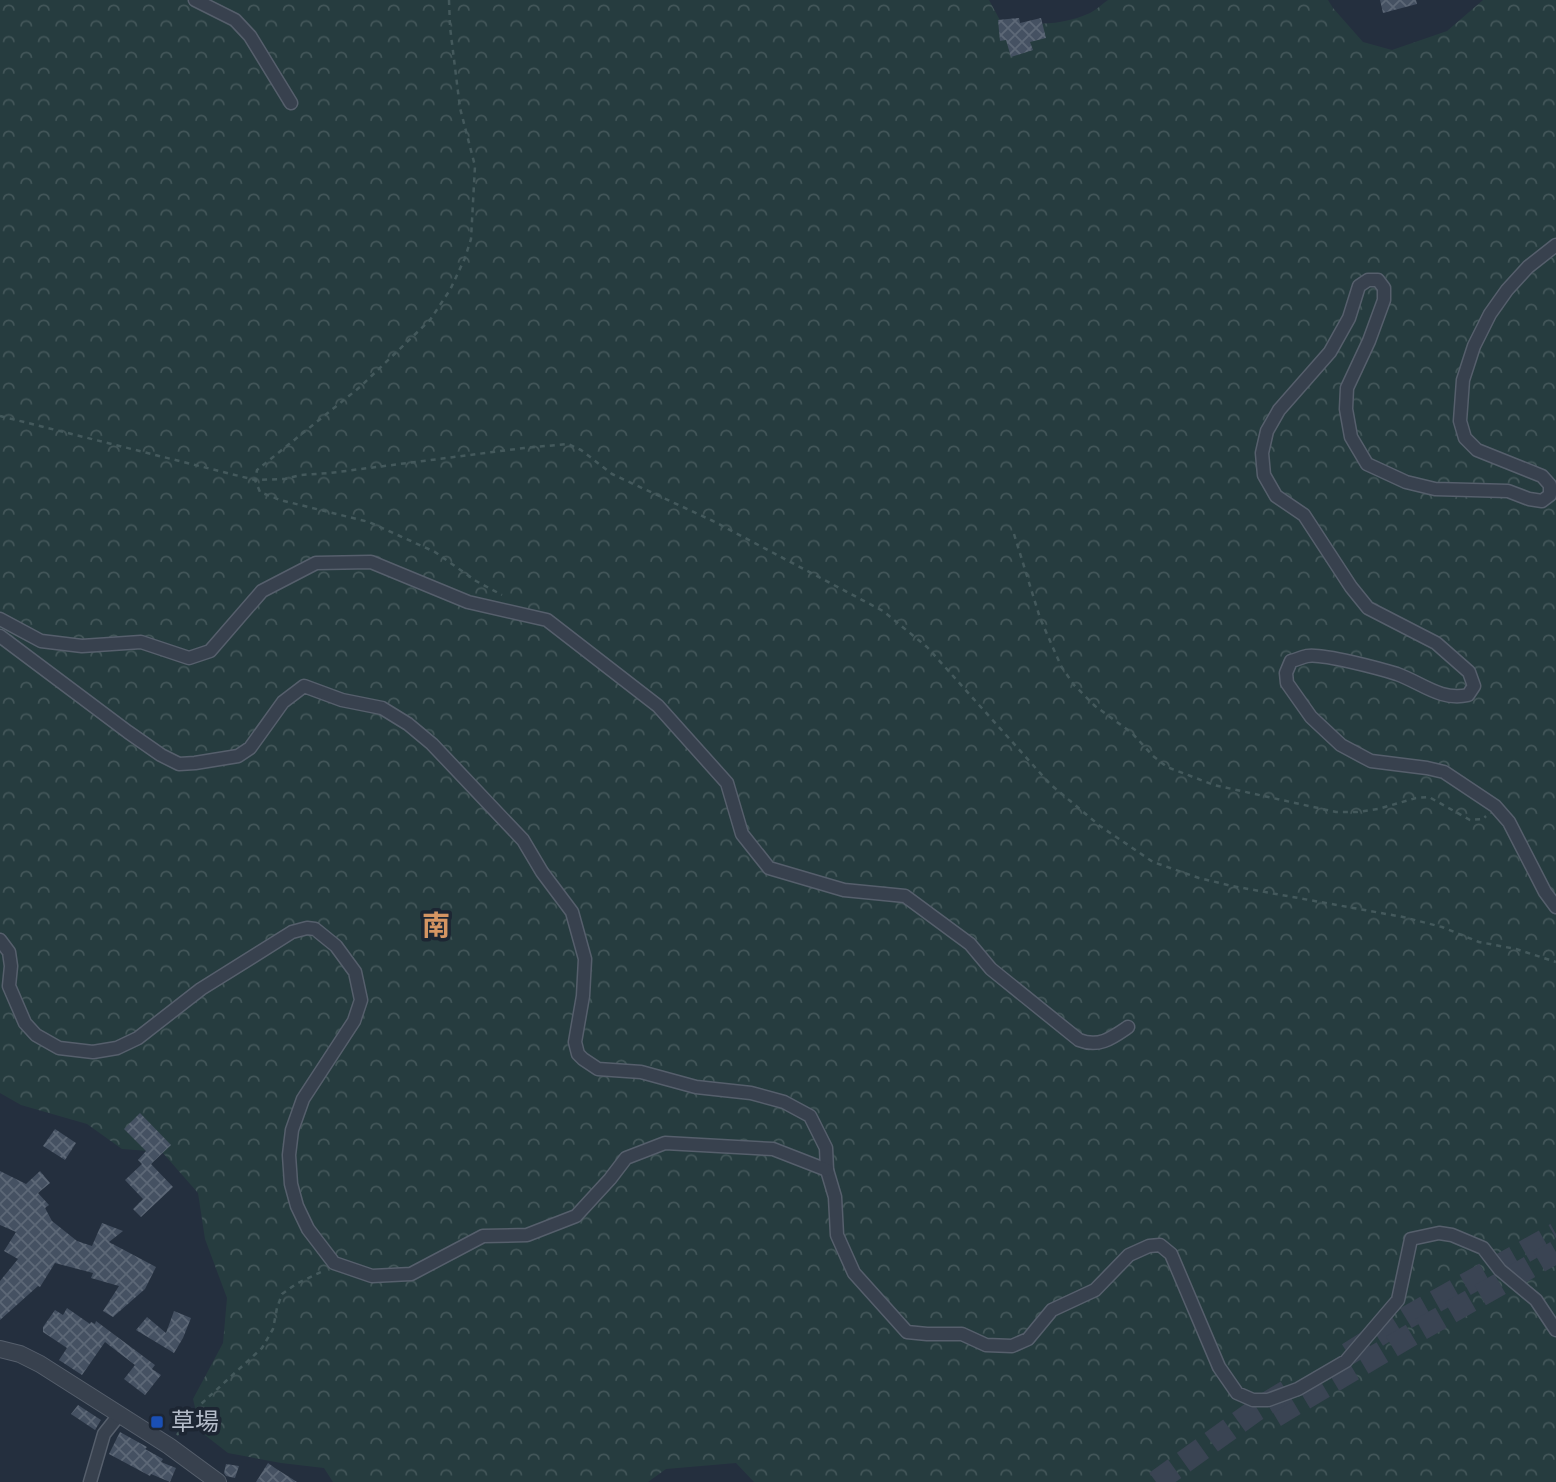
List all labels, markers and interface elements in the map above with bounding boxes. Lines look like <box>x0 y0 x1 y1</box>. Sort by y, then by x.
district label: 南 <box>422 909 450 942</box>
place label: 草場 <box>171 1408 219 1436</box>
marker: 草場 <box>149 1414 165 1430</box>

